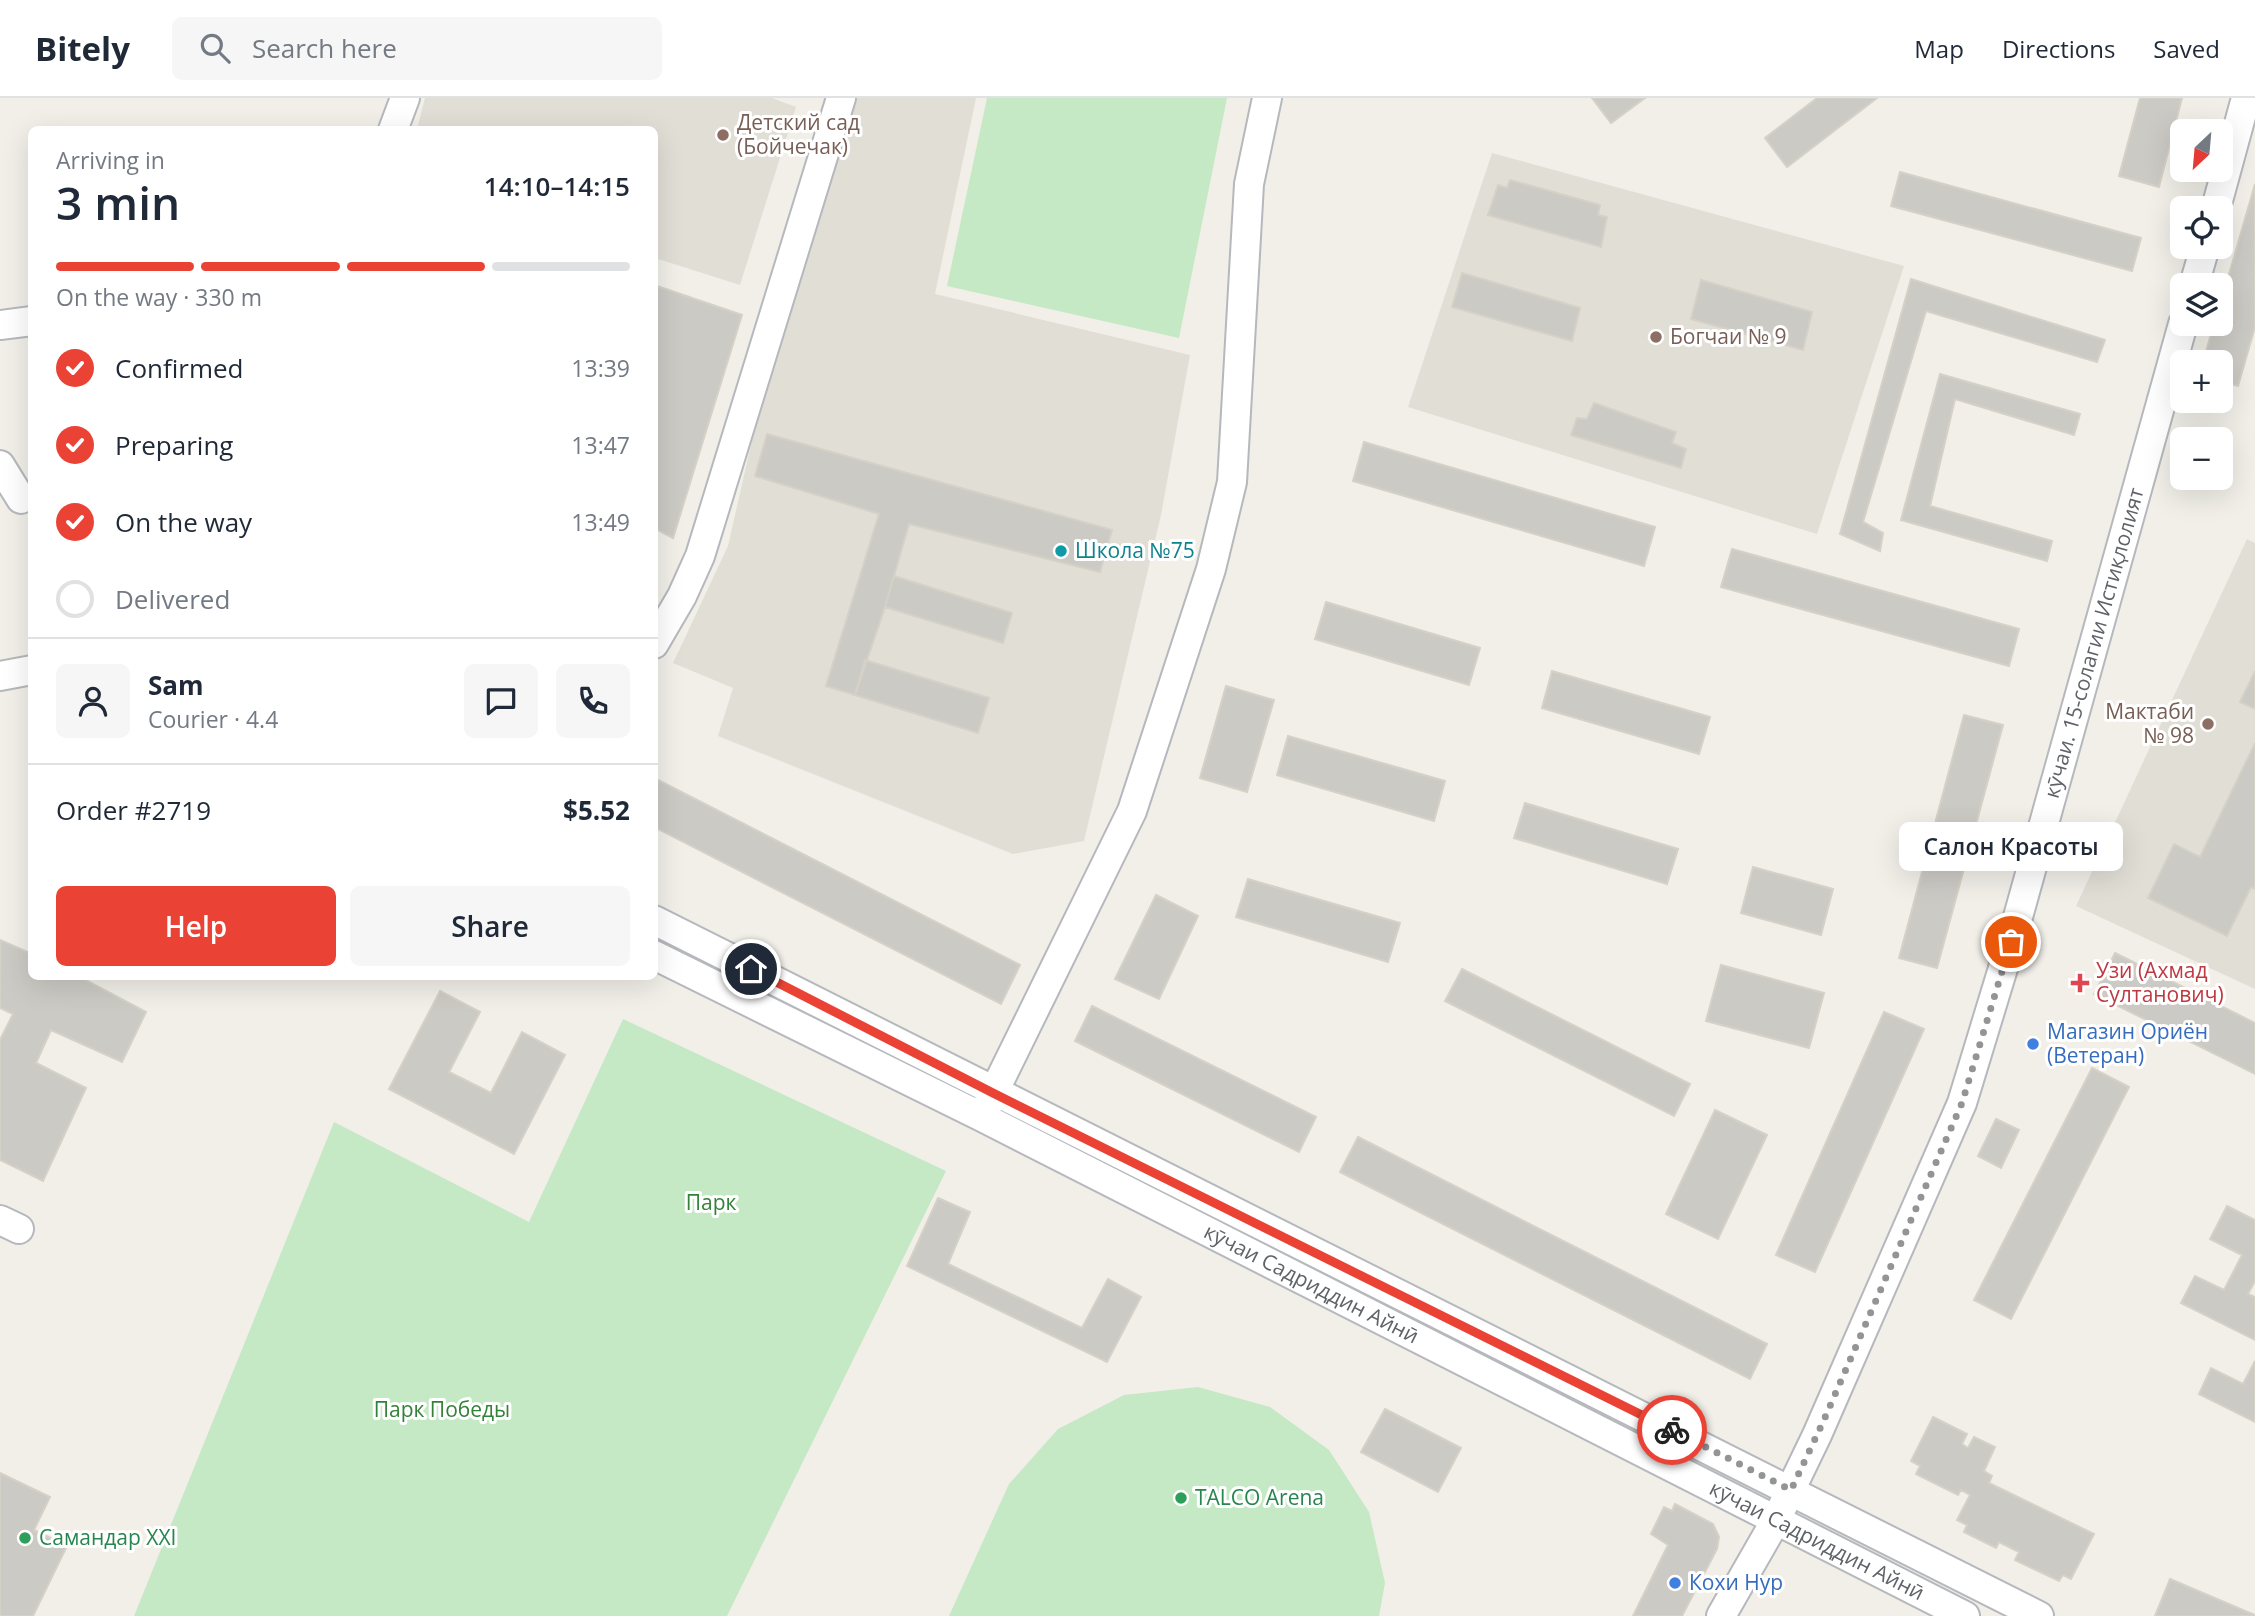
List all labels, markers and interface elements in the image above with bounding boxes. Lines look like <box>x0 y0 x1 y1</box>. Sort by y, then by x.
search box <box>172 17 662 80</box>
text: Bitely <box>35 26 130 71</box>
icon: search <box>196 29 234 67</box>
text: Search here <box>252 30 397 66</box>
text: Map <box>1914 32 1964 65</box>
text: Directions <box>2002 32 2115 65</box>
text: Saved <box>2153 32 2220 65</box>
place label: Детский сад (Бойчечак) <box>737 108 860 160</box>
north arrow <box>2170 119 2233 182</box>
map controls <box>2170 119 2233 490</box>
marker: Детский сад (Бойчечак) <box>715 127 731 143</box>
text: Arriving in <box>56 144 165 176</box>
text: 14:10–14:15 <box>484 168 630 204</box>
text: 3 min <box>56 171 180 233</box>
button: locate <box>2170 196 2233 259</box>
button: layers <box>2170 273 2233 336</box>
text: On the way · 330 m <box>56 281 262 313</box>
place label: Богчаи № 9 <box>1670 322 1787 350</box>
marker: Богчаи № 9 <box>1648 329 1664 345</box>
icon: check <box>56 349 94 387</box>
text: Confirmed <box>115 350 243 386</box>
button: + <box>2170 350 2233 413</box>
text: 13:39 <box>571 352 630 384</box>
icon: check <box>56 426 94 464</box>
text: Preparing <box>115 427 233 463</box>
button: − <box>2170 427 2233 490</box>
text: 13:47 <box>571 429 630 461</box>
street label: кӯчаи. 15-солагии Истиқлолият <box>2037 484 2150 801</box>
icon: check <box>56 503 94 541</box>
text: On the way <box>115 504 252 540</box>
text: 13:49 <box>571 506 630 538</box>
place label: Школа №75 <box>1075 536 1195 564</box>
marker: Школа №75 <box>1053 543 1069 559</box>
text: Delivered <box>115 581 230 617</box>
button: person <box>56 664 130 738</box>
button: chat <box>464 664 538 738</box>
button: phone <box>556 664 630 738</box>
text: Sam <box>148 667 204 703</box>
place label: Мактаби № 98 <box>2105 697 2194 749</box>
text: Courier · 4.4 <box>148 703 278 735</box>
marker: Мактаби № 98 <box>2200 716 2216 732</box>
text: Order #2719 <box>56 792 211 828</box>
text: $5.52 <box>563 792 630 828</box>
callout: Салон Красоты <box>1899 823 2123 872</box>
text: Салон Красоты <box>1923 830 2099 862</box>
button: Help <box>56 886 336 966</box>
button: Share <box>350 886 630 966</box>
pin <box>1981 912 2041 972</box>
icon: bag <box>1992 923 2030 961</box>
pin <box>721 939 781 999</box>
icon: home <box>732 950 770 988</box>
place label: Узи (Ахмад Султанович) <box>2096 956 2224 1008</box>
marker: Узи (Ахмад Султанович) <box>2070 973 2090 993</box>
place label: Магазин Ориён (Ветеран) <box>2047 1017 2208 1069</box>
marker: Магазин Ориён (Ветеран) <box>2025 1036 2041 1052</box>
park label: Парк <box>686 1188 736 1216</box>
street label: кӯчаи Садриддин Айнӣ <box>1199 1217 1424 1349</box>
park label: Парк Победы <box>374 1395 510 1423</box>
courier <box>1637 1395 1707 1465</box>
icon: bike <box>1653 1411 1691 1449</box>
street label: кӯчаи Садриддин Айнӣ <box>1705 1474 1929 1606</box>
place label: TALCO Arena <box>1195 1483 1324 1511</box>
marker: TALCO Arena <box>1173 1490 1189 1506</box>
place label: Самандар XXI <box>39 1523 176 1551</box>
marker: Самандар XXI <box>17 1530 33 1546</box>
place label: Кохи Нур <box>1689 1568 1783 1596</box>
marker: Кохи Нур <box>1667 1575 1683 1591</box>

